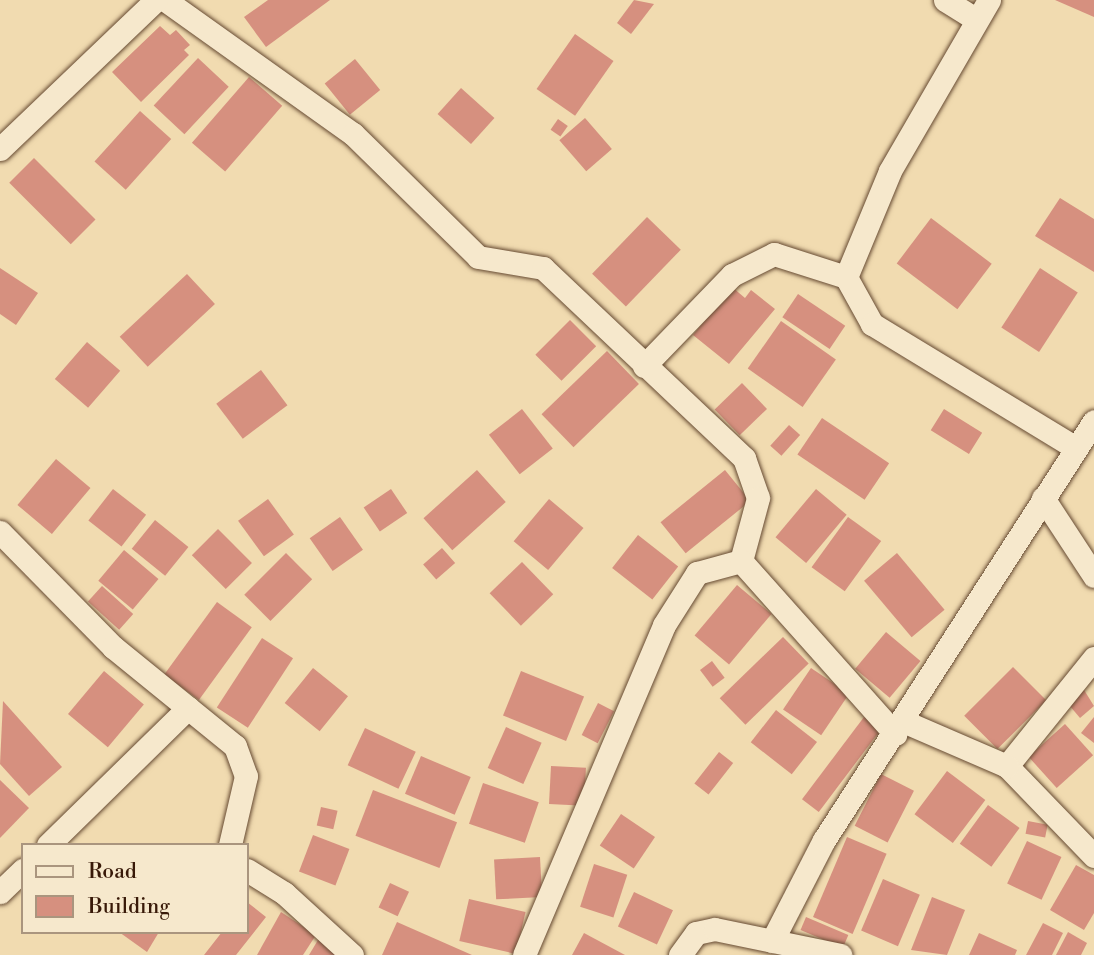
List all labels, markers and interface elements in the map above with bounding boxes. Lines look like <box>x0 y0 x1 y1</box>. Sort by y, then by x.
legend <box>21 843 248 934</box>
text: Road <box>88 859 137 885</box>
text: Building <box>88 894 170 920</box>

